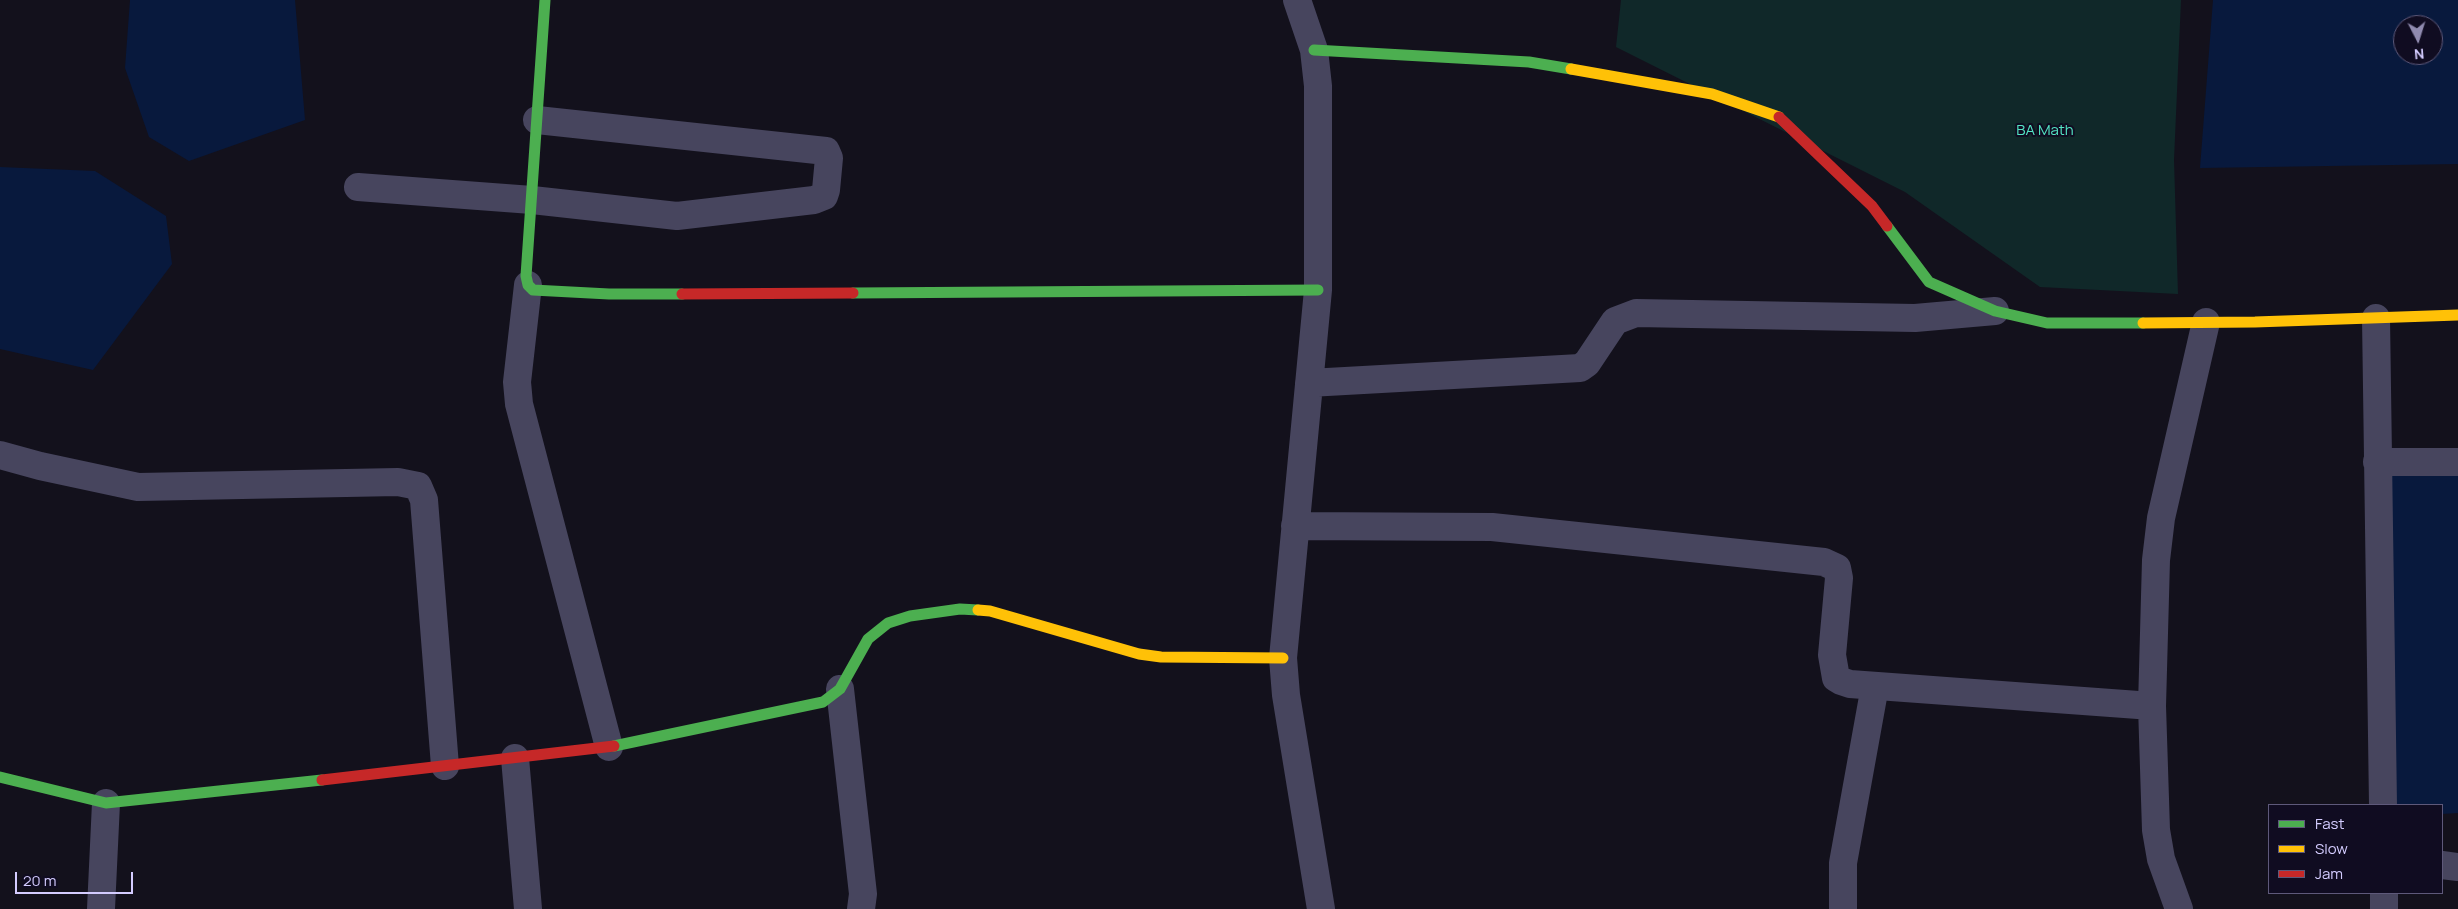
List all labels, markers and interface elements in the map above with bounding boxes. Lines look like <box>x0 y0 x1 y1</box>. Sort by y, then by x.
north arrow <box>2393 15 2443 65</box>
text: N <box>2413 45 2425 64</box>
park label: BA Math <box>2016 122 2074 140</box>
legend <box>2268 804 2443 894</box>
text: Fast <box>2315 813 2344 834</box>
text: Slow <box>2315 838 2348 859</box>
scale bar <box>18 862 135 894</box>
text: Jam <box>2315 863 2343 884</box>
text: 20 m <box>23 870 56 891</box>

